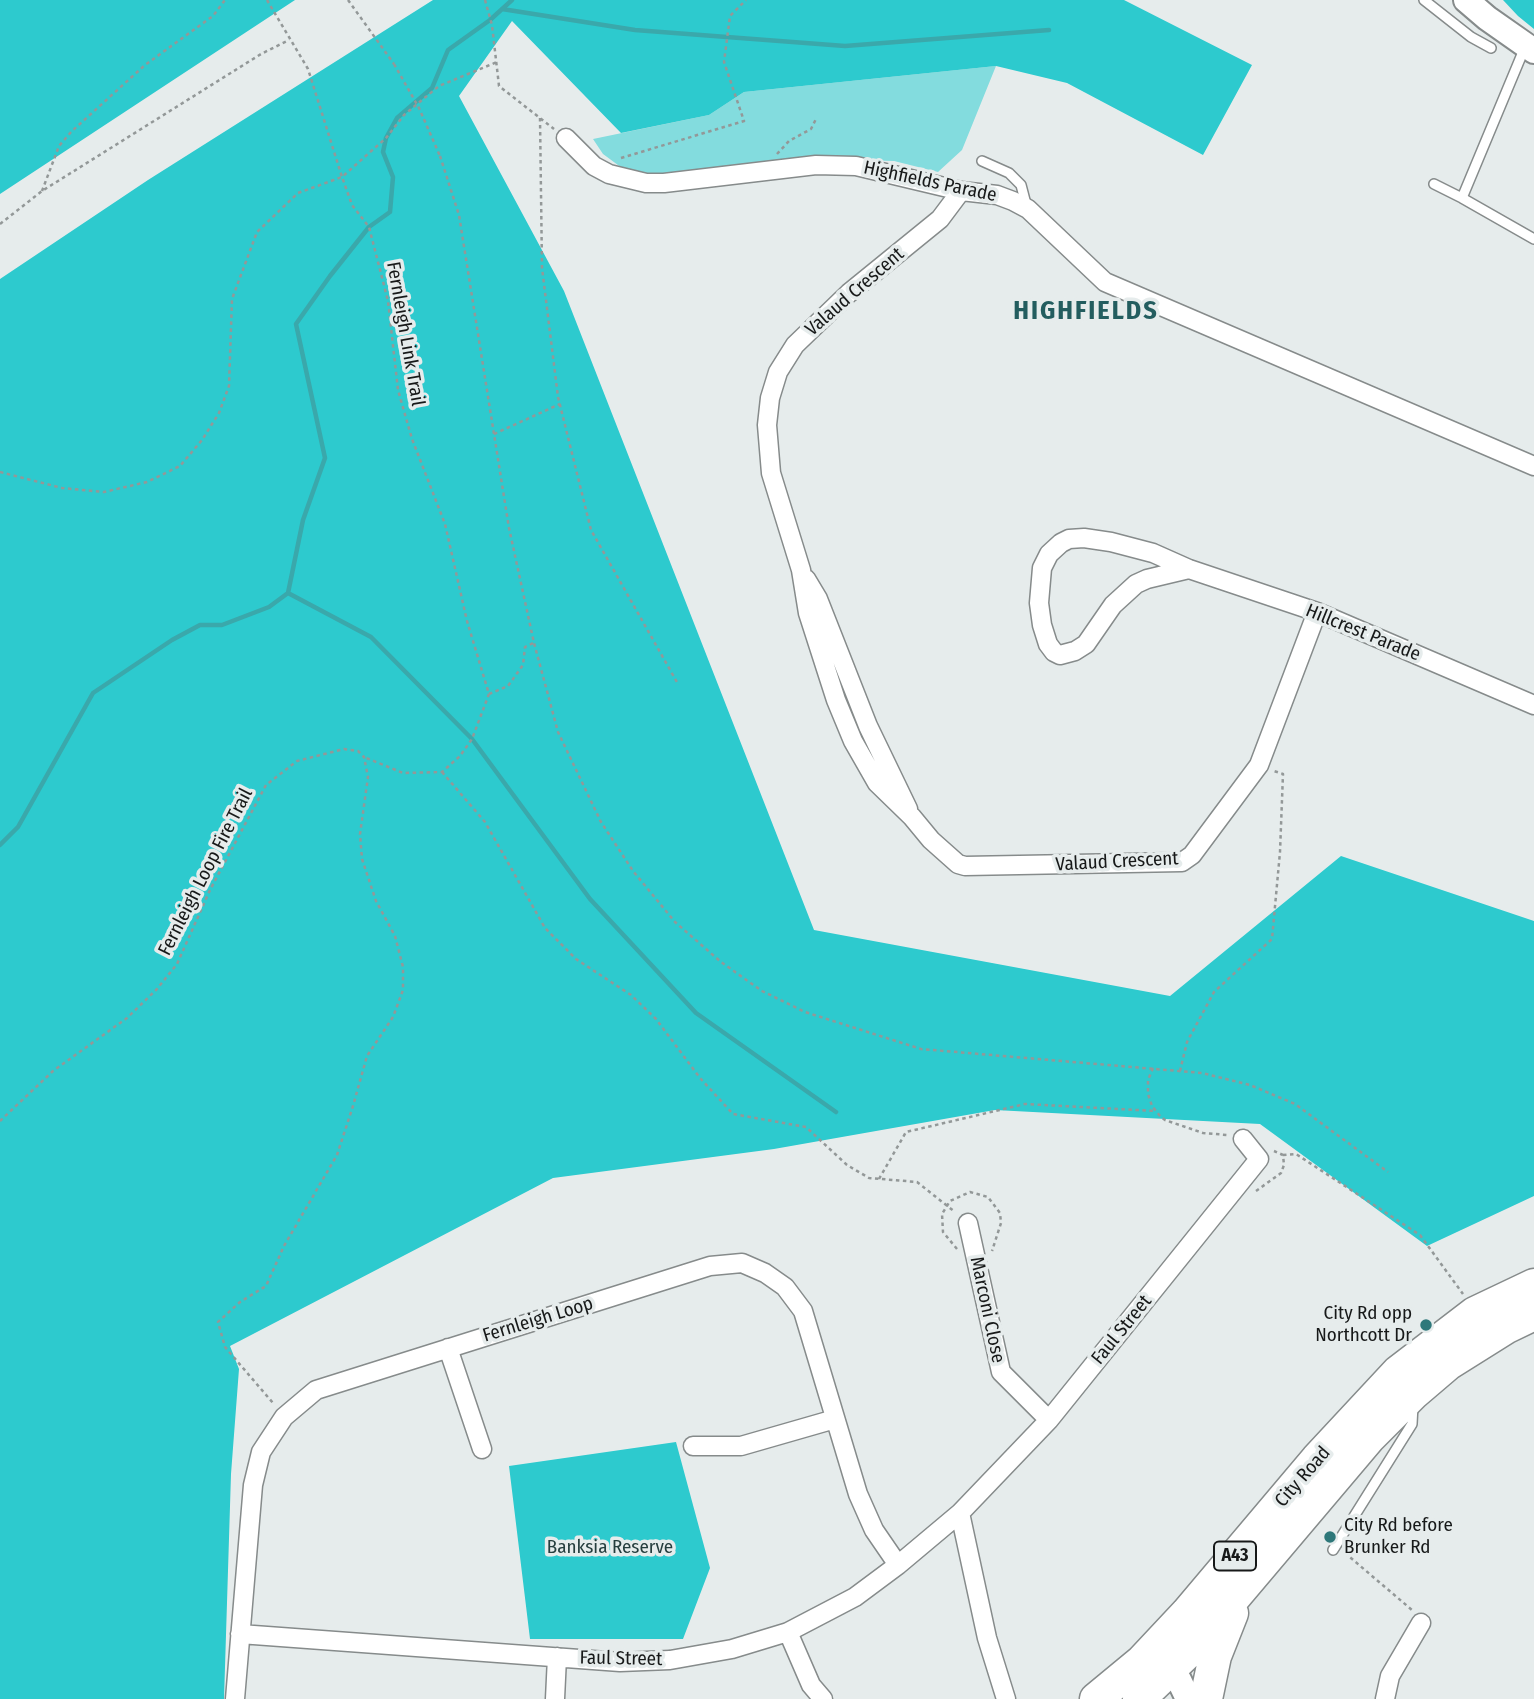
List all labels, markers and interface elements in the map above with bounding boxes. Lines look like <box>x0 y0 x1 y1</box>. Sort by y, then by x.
street label: Highfields Parade <box>861 157 999 207</box>
street label: Valaud Crescent <box>801 243 909 341</box>
street label: Fernleigh Link Trail <box>381 260 429 408</box>
district label: HIGHFIELDS <box>1015 296 1157 328</box>
street label: Hillcrest Parade <box>1302 600 1424 666</box>
street label: Fernleigh Loop Fire Trail <box>154 785 258 959</box>
street label: Valaud Crescent <box>1055 847 1179 877</box>
street label: Marconi Close <box>965 1255 1009 1365</box>
street label: Faul Street <box>1087 1291 1157 1369</box>
street label: Fernleigh Loop <box>480 1292 596 1348</box>
place label: City Rd opp Northcott Dr <box>1315 1303 1412 1347</box>
marker: City Rd opp Northcott Dr <box>1418 1317 1434 1333</box>
street label: City Road <box>1270 1442 1336 1512</box>
place label: City Rd before Brunker Rd <box>1344 1515 1453 1559</box>
marker: City Rd before Brunker Rd <box>1322 1529 1338 1545</box>
park label: Banksia Reserve <box>547 1537 673 1559</box>
road number: A43 <box>1214 1541 1256 1570</box>
street label: Faul Street <box>579 1647 663 1671</box>

